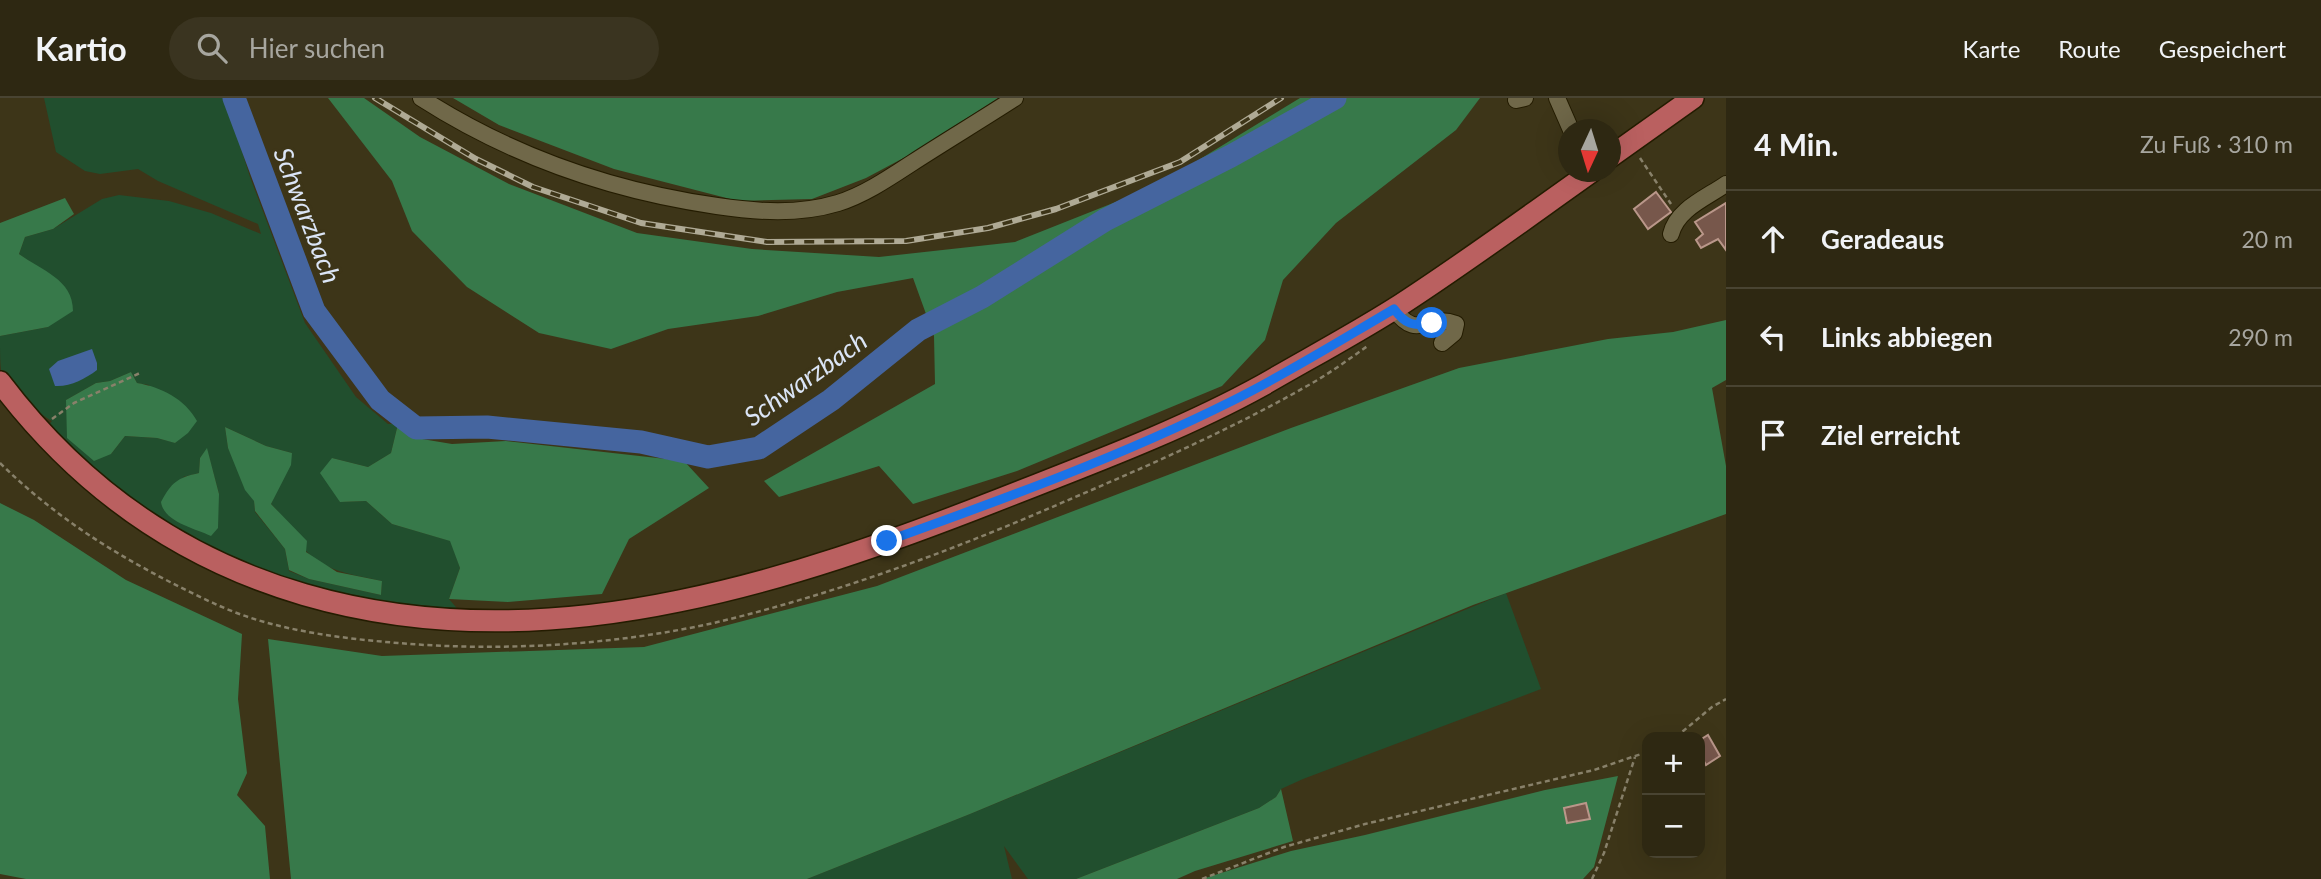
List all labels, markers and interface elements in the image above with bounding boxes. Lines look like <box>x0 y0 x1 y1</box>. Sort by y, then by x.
search box <box>169 17 659 80</box>
text: Kartio <box>35 28 127 68</box>
icon: search <box>193 29 231 67</box>
text: Hier suchen <box>249 32 385 64</box>
text: Karte <box>1963 34 2020 63</box>
text: Route <box>2058 34 2121 63</box>
text: Gespeichert <box>2159 34 2286 63</box>
north arrow <box>1558 119 1621 182</box>
text: 4 Min. <box>1754 126 1839 162</box>
text: Zu Fuß · 310 m <box>2140 130 2293 158</box>
water label: Schwarzbach <box>267 143 349 287</box>
icon: ahead <box>1754 220 1792 258</box>
text: Geradeaus <box>1821 223 1944 255</box>
text: 20 m <box>2242 225 2293 253</box>
route start <box>1416 307 1447 338</box>
icon: left <box>1754 318 1792 356</box>
text: Links abbiegen <box>1821 321 1993 353</box>
text: 290 m <box>2228 323 2293 351</box>
water label: Schwarzbach <box>737 324 873 432</box>
icon: arrive <box>1754 416 1792 454</box>
text: Ziel erreicht <box>1821 419 1960 451</box>
route end <box>871 525 902 556</box>
map controls <box>1642 732 1705 858</box>
button: + <box>1642 732 1705 795</box>
button: − <box>1642 795 1705 858</box>

